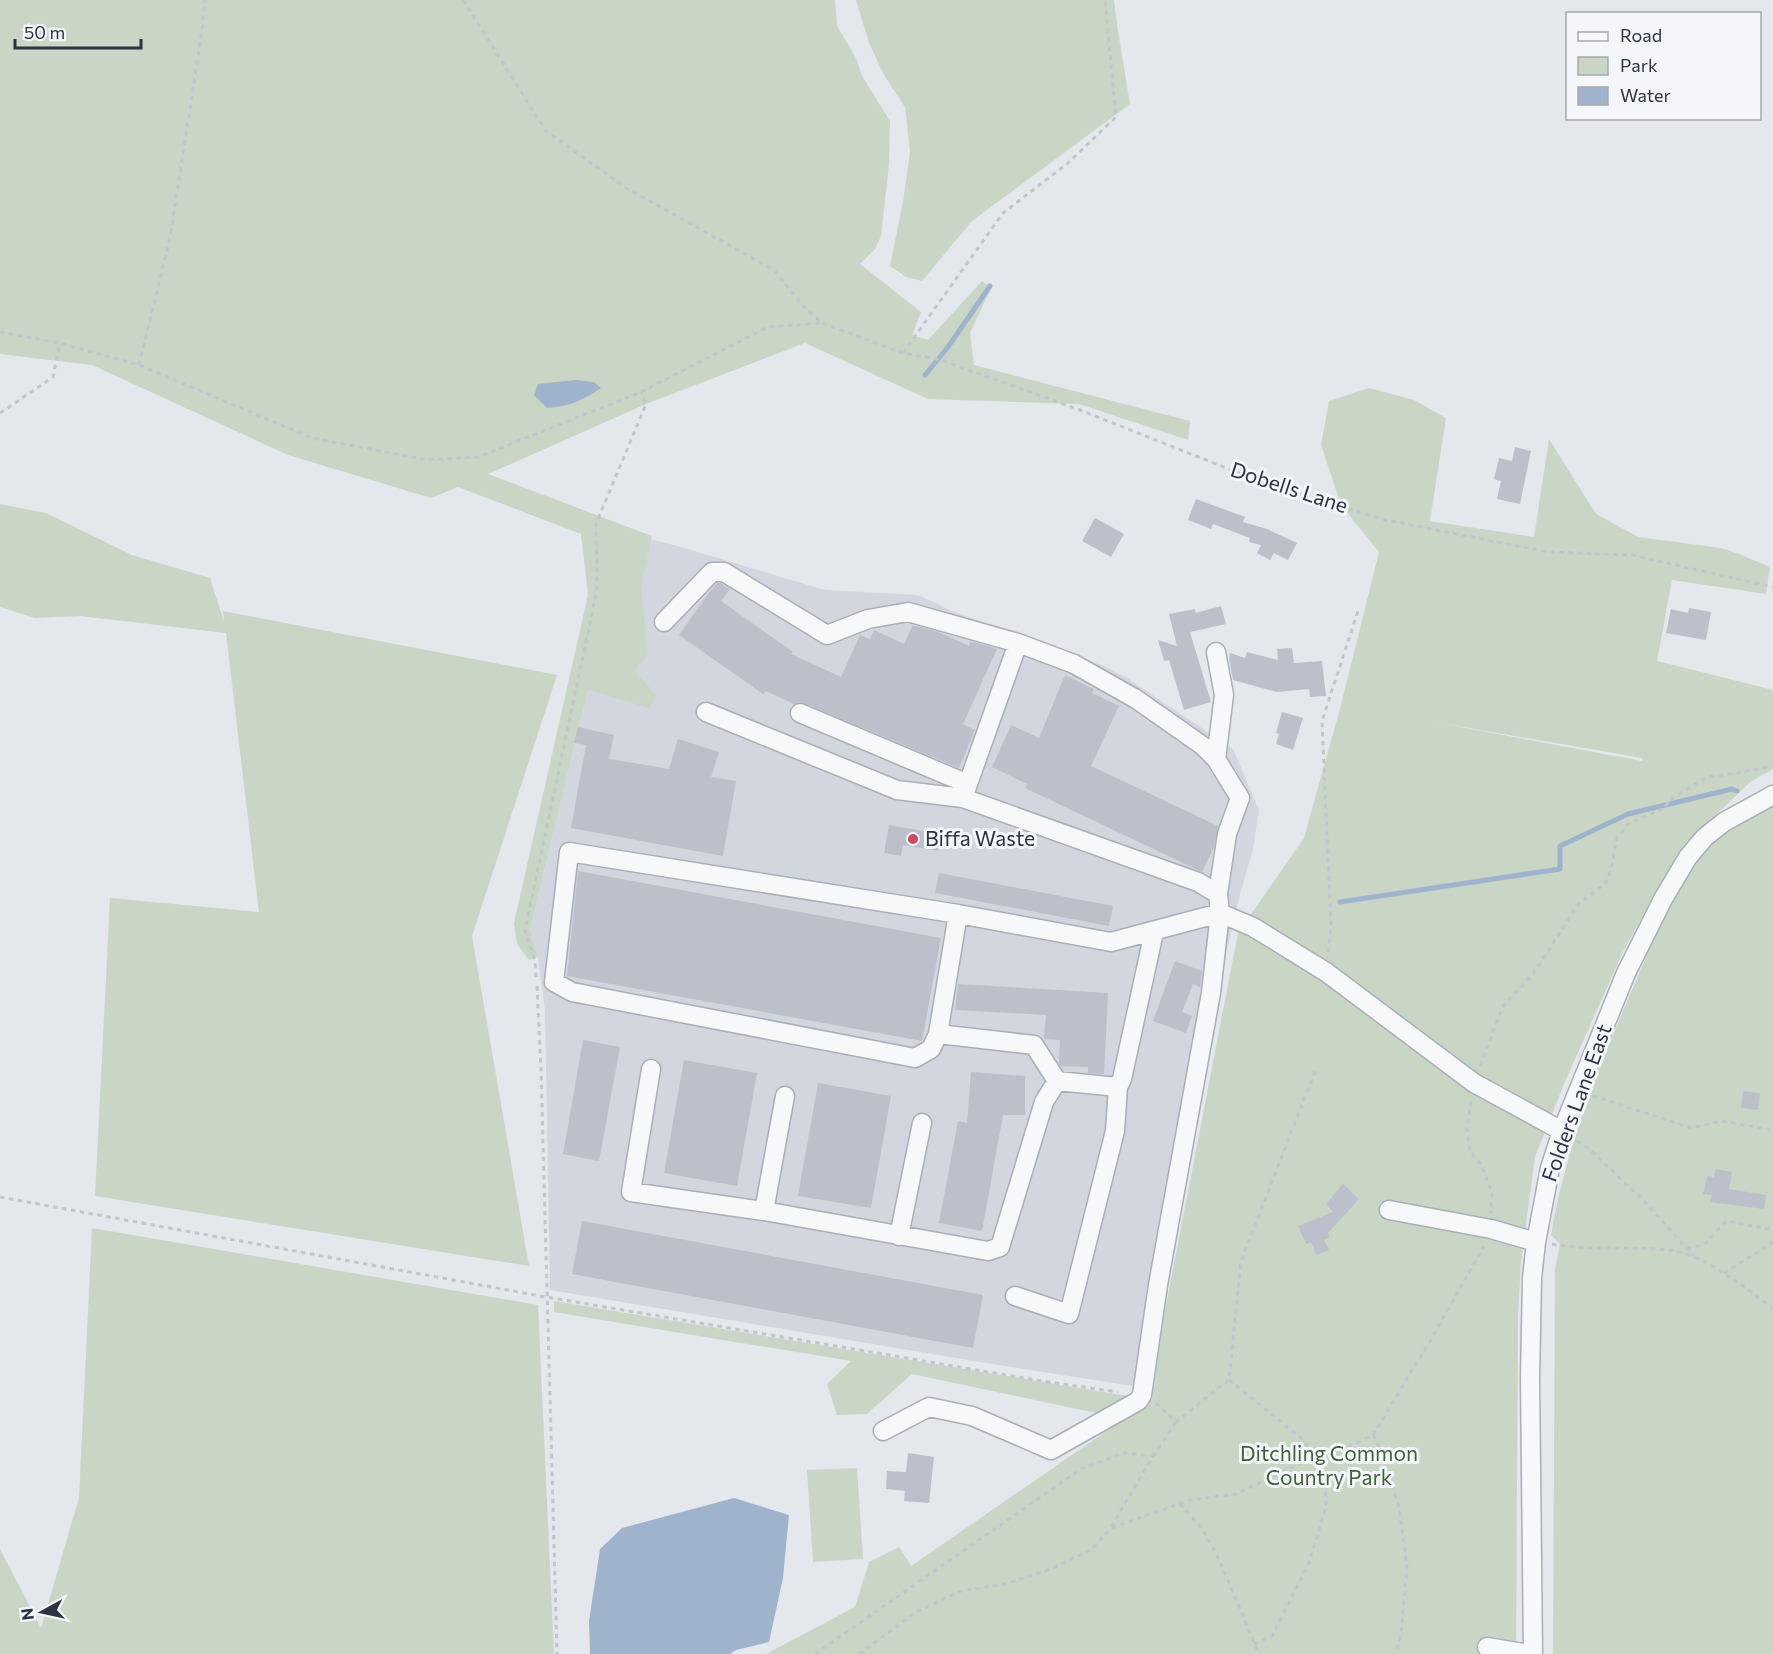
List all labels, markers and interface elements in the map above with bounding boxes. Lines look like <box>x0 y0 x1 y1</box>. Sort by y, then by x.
scale bar <box>15 12 141 50</box>
legend <box>1566 12 1761 120</box>
text: 50 m <box>24 21 65 43</box>
text: Road <box>1620 24 1662 46</box>
text: Park <box>1620 54 1658 76</box>
text: Water <box>1620 84 1671 106</box>
street label: Dobells Lane <box>1228 456 1351 517</box>
place label: Biffa Waste <box>925 825 1035 850</box>
marker: Biffa Waste <box>906 832 920 846</box>
street label: Folders Lane East <box>1535 1020 1616 1185</box>
park label: Ditchling Common Country Park <box>1240 1440 1418 1489</box>
north arrow <box>12 1582 72 1642</box>
text: N <box>16 1607 37 1621</box>

